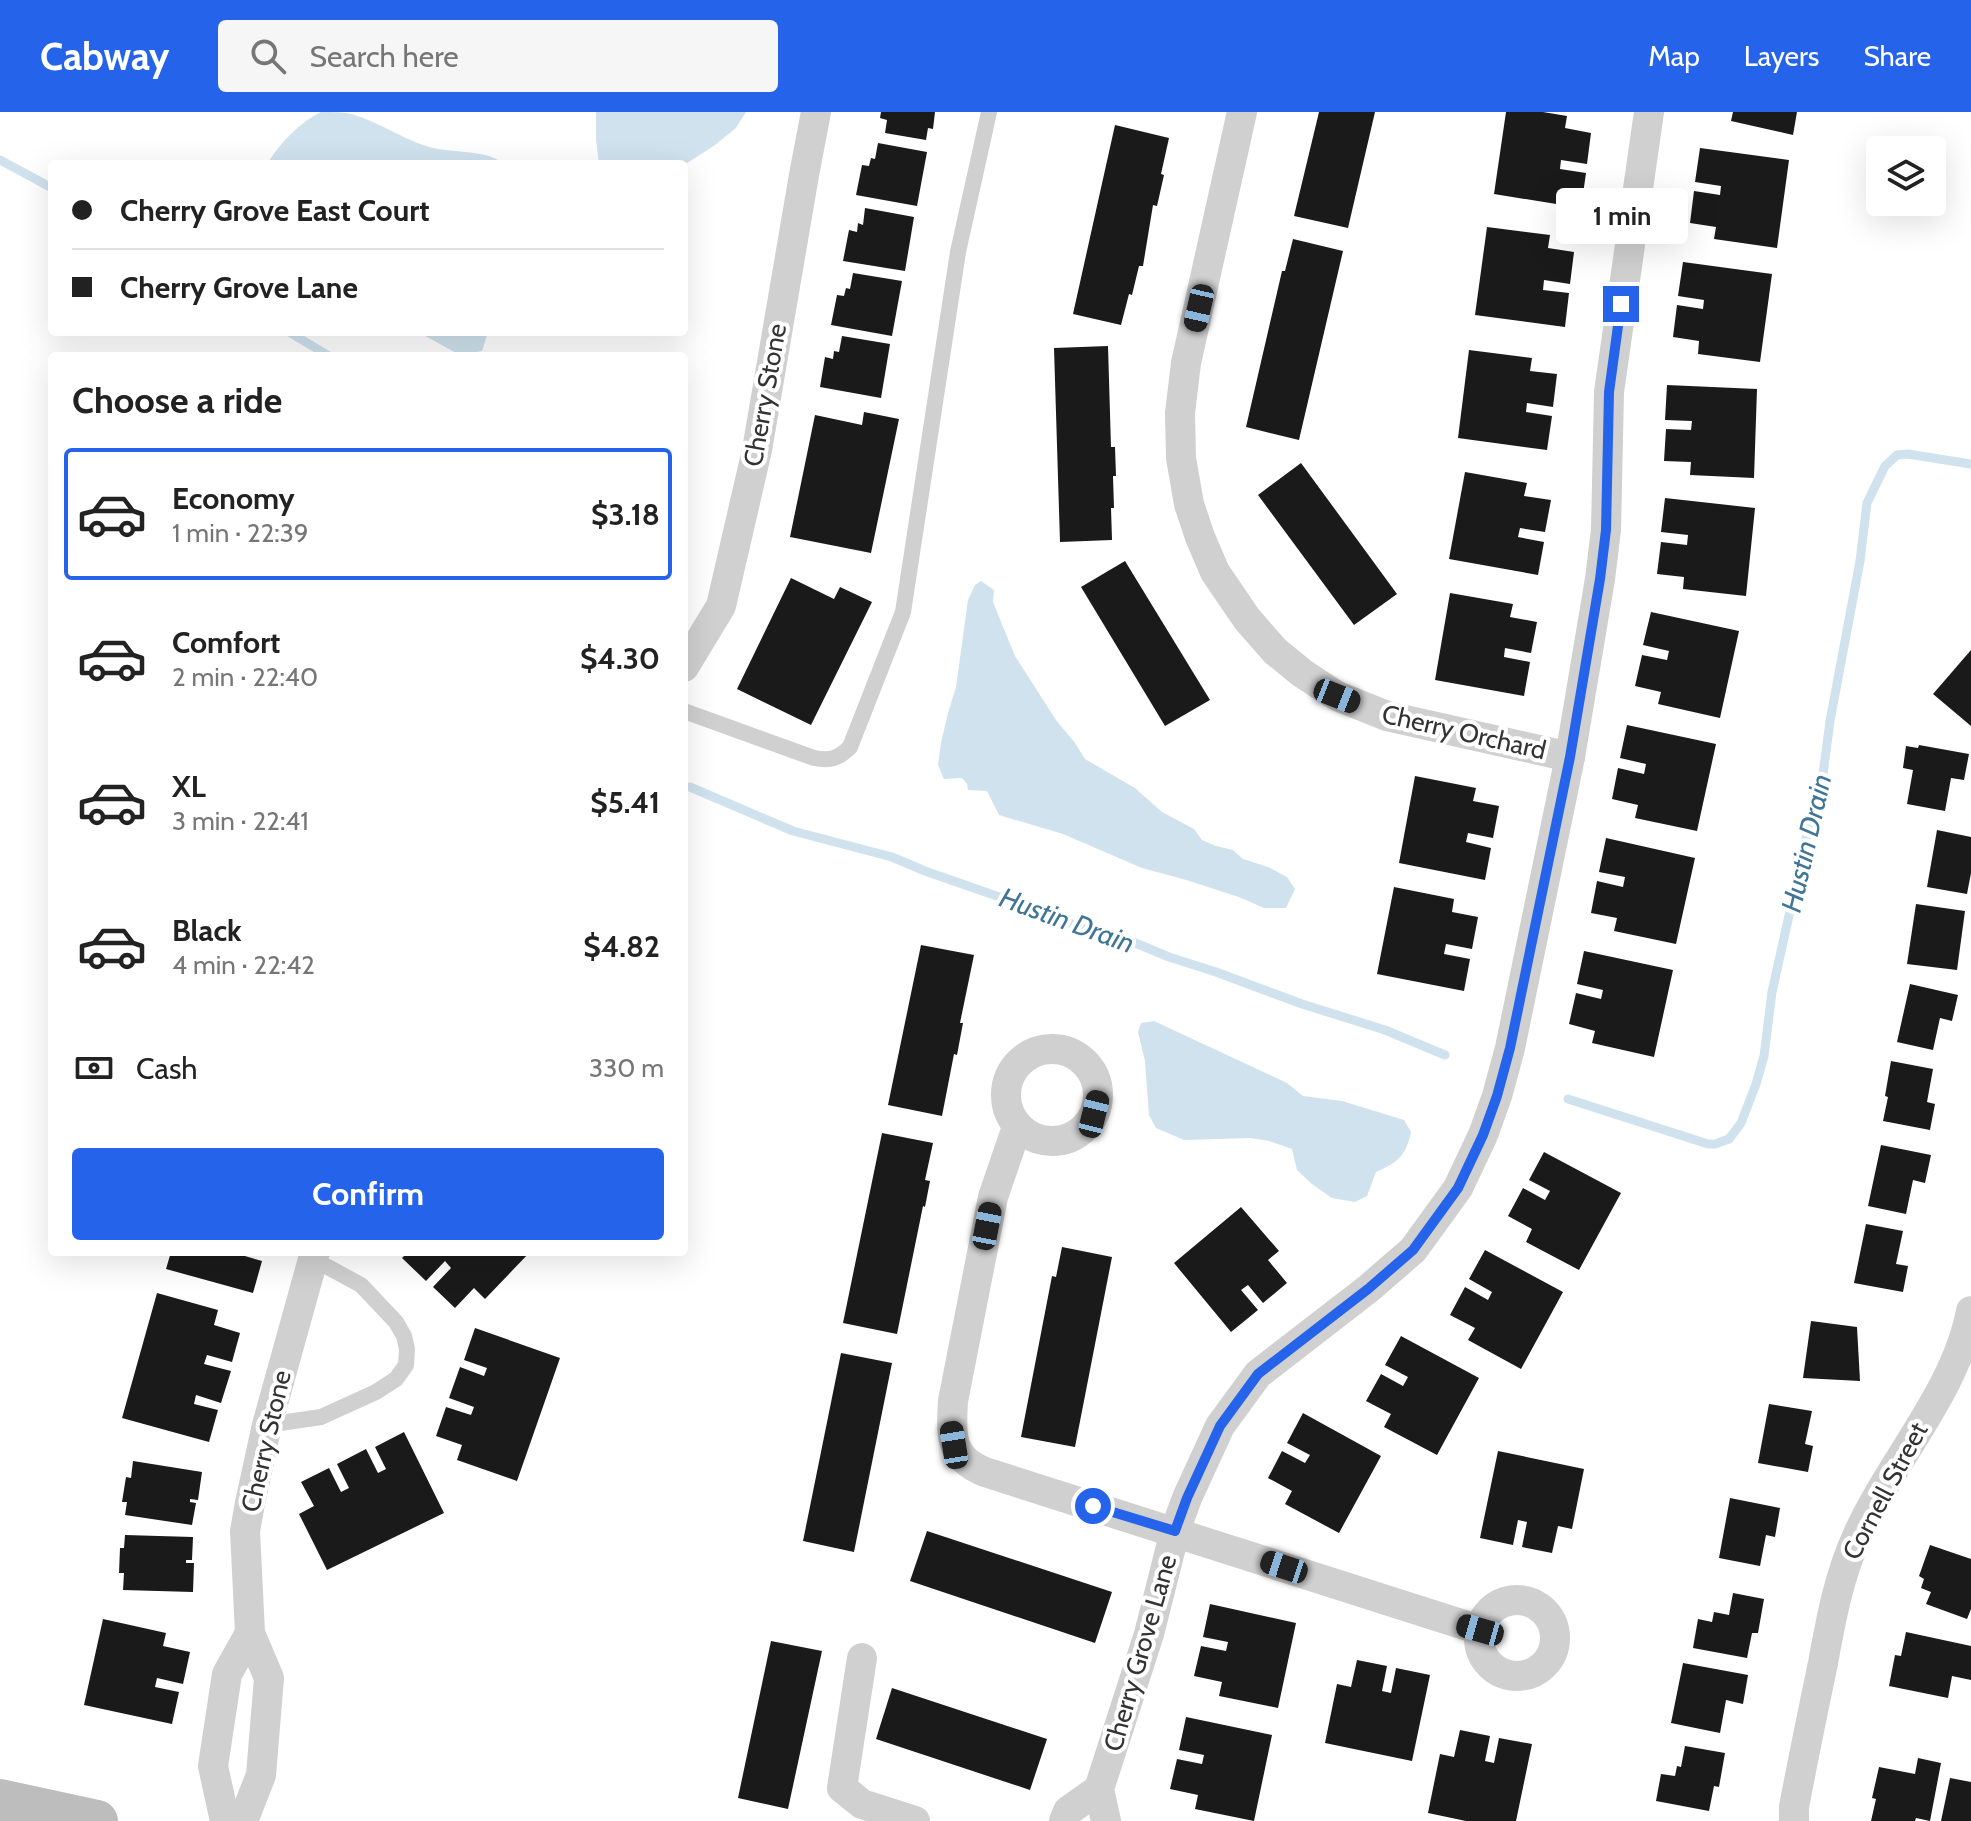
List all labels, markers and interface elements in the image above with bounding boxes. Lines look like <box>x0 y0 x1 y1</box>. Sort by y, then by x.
search box <box>218 20 778 92</box>
text: Cabway <box>40 33 170 80</box>
icon: search <box>246 34 290 78</box>
text: Search here <box>310 38 459 75</box>
text: Map <box>1648 39 1700 73</box>
text: Layers <box>1744 39 1819 73</box>
text: Share <box>1863 39 1931 73</box>
map controls <box>1866 136 1946 216</box>
button: layers <box>1866 136 1946 216</box>
callout: 1 min <box>1555 188 1687 244</box>
text: Cherry Grove East Court <box>120 192 429 229</box>
text: 1 min <box>1593 200 1651 232</box>
text: Cherry Grove Lane <box>120 269 358 306</box>
car <box>1182 282 1216 334</box>
route end <box>1603 286 1639 322</box>
street label: Cherry Stone <box>737 321 793 469</box>
text: Choose a ride <box>72 378 282 422</box>
icon: car <box>76 478 148 550</box>
text: Economy <box>172 480 295 517</box>
text: $3.18 <box>591 496 660 533</box>
text: 1 min · 22:39 <box>172 517 309 549</box>
icon: car <box>76 622 148 694</box>
text: Comfort <box>172 624 280 661</box>
text: $4.30 <box>580 640 660 677</box>
text: 2 min · 22:40 <box>172 661 318 693</box>
car <box>1310 676 1364 716</box>
street label: Cherry Orchard <box>1379 698 1549 766</box>
icon: car <box>76 766 148 838</box>
text: XL <box>172 768 206 805</box>
water label: Hustin Drain <box>1774 771 1838 915</box>
text: $5.41 <box>590 784 660 821</box>
text: 3 min · 22:41 <box>172 805 309 837</box>
water label: Hustin Drain <box>995 880 1139 960</box>
icon: car <box>76 910 148 982</box>
text: Black <box>172 912 242 949</box>
text: $4.82 <box>583 928 660 965</box>
text: 4 min · 22:42 <box>172 949 315 981</box>
icon: cash <box>72 1046 116 1090</box>
text: Cash <box>136 1050 198 1087</box>
text: 330 m <box>589 1052 664 1084</box>
car <box>1077 1088 1111 1140</box>
button: Confirm <box>72 1148 664 1240</box>
car <box>971 1200 1003 1252</box>
street label: Cherry Stone <box>234 1367 298 1515</box>
street label: Cornell Street <box>1835 1417 1935 1565</box>
car <box>938 1419 970 1471</box>
route start <box>1075 1488 1111 1524</box>
car <box>1257 1548 1311 1586</box>
street label: Cherry Grove Lane <box>1097 1551 1183 1755</box>
car <box>1454 1612 1506 1648</box>

